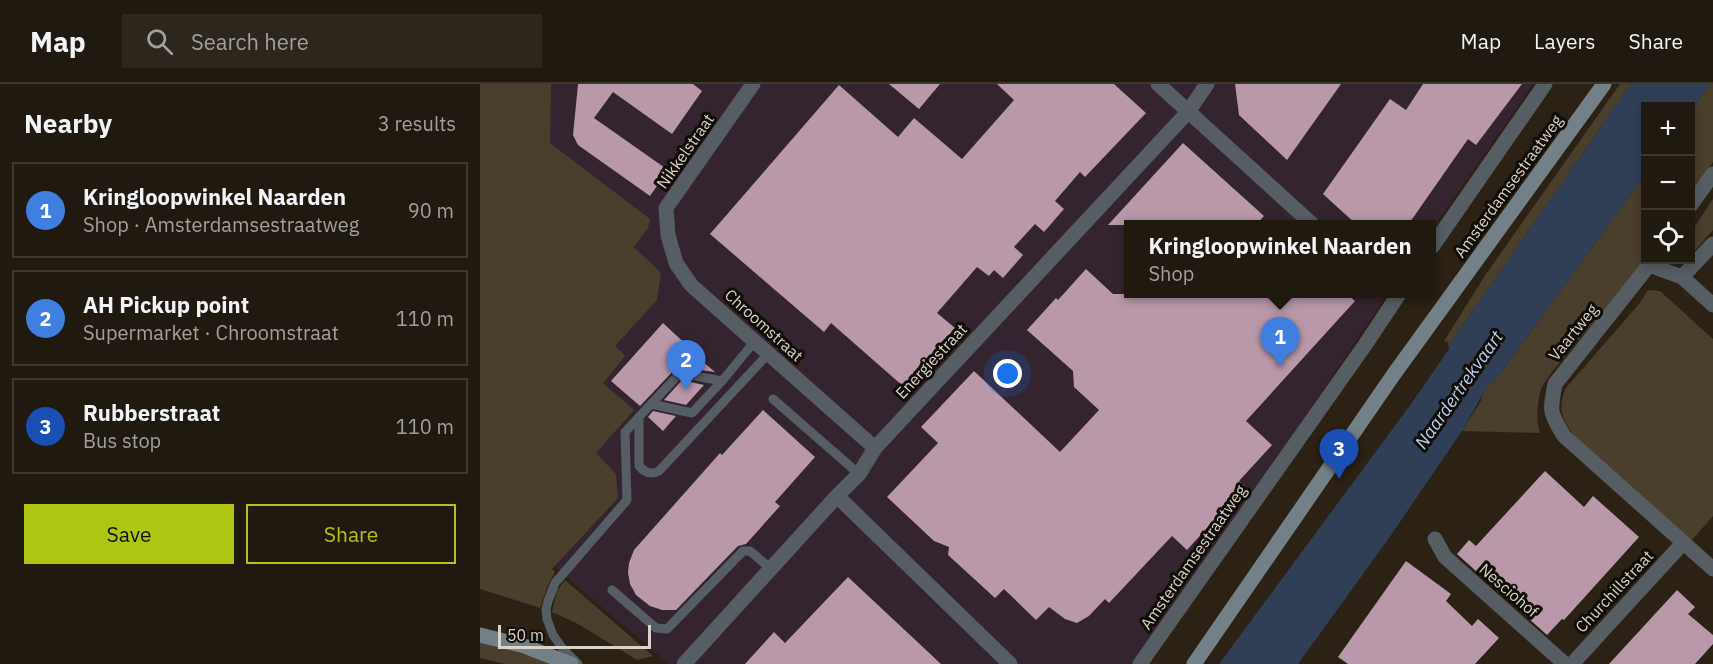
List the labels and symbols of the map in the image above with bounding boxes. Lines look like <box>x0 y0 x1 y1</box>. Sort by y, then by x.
street label: Nikkelstraat <box>652 110 718 192</box>
street label: Amsterdamsestraatweg <box>1449 110 1567 261</box>
street label: Chroomstraat <box>721 285 807 365</box>
street label: Vaartweg <box>1544 299 1602 364</box>
pin: 1 <box>1260 318 1300 367</box>
street label: Energiestraat <box>891 319 971 403</box>
water label: Naardertrekvaart <box>1409 325 1508 453</box>
pin: 2 <box>666 340 706 390</box>
your location <box>993 359 1022 388</box>
pin: 3 <box>1320 430 1358 479</box>
street label: Amsterdamsestraatweg <box>1136 481 1251 633</box>
street label: Churchillstraat <box>1571 546 1657 636</box>
street label: Nesciohof <box>1475 559 1543 621</box>
scale bar <box>498 622 651 650</box>

